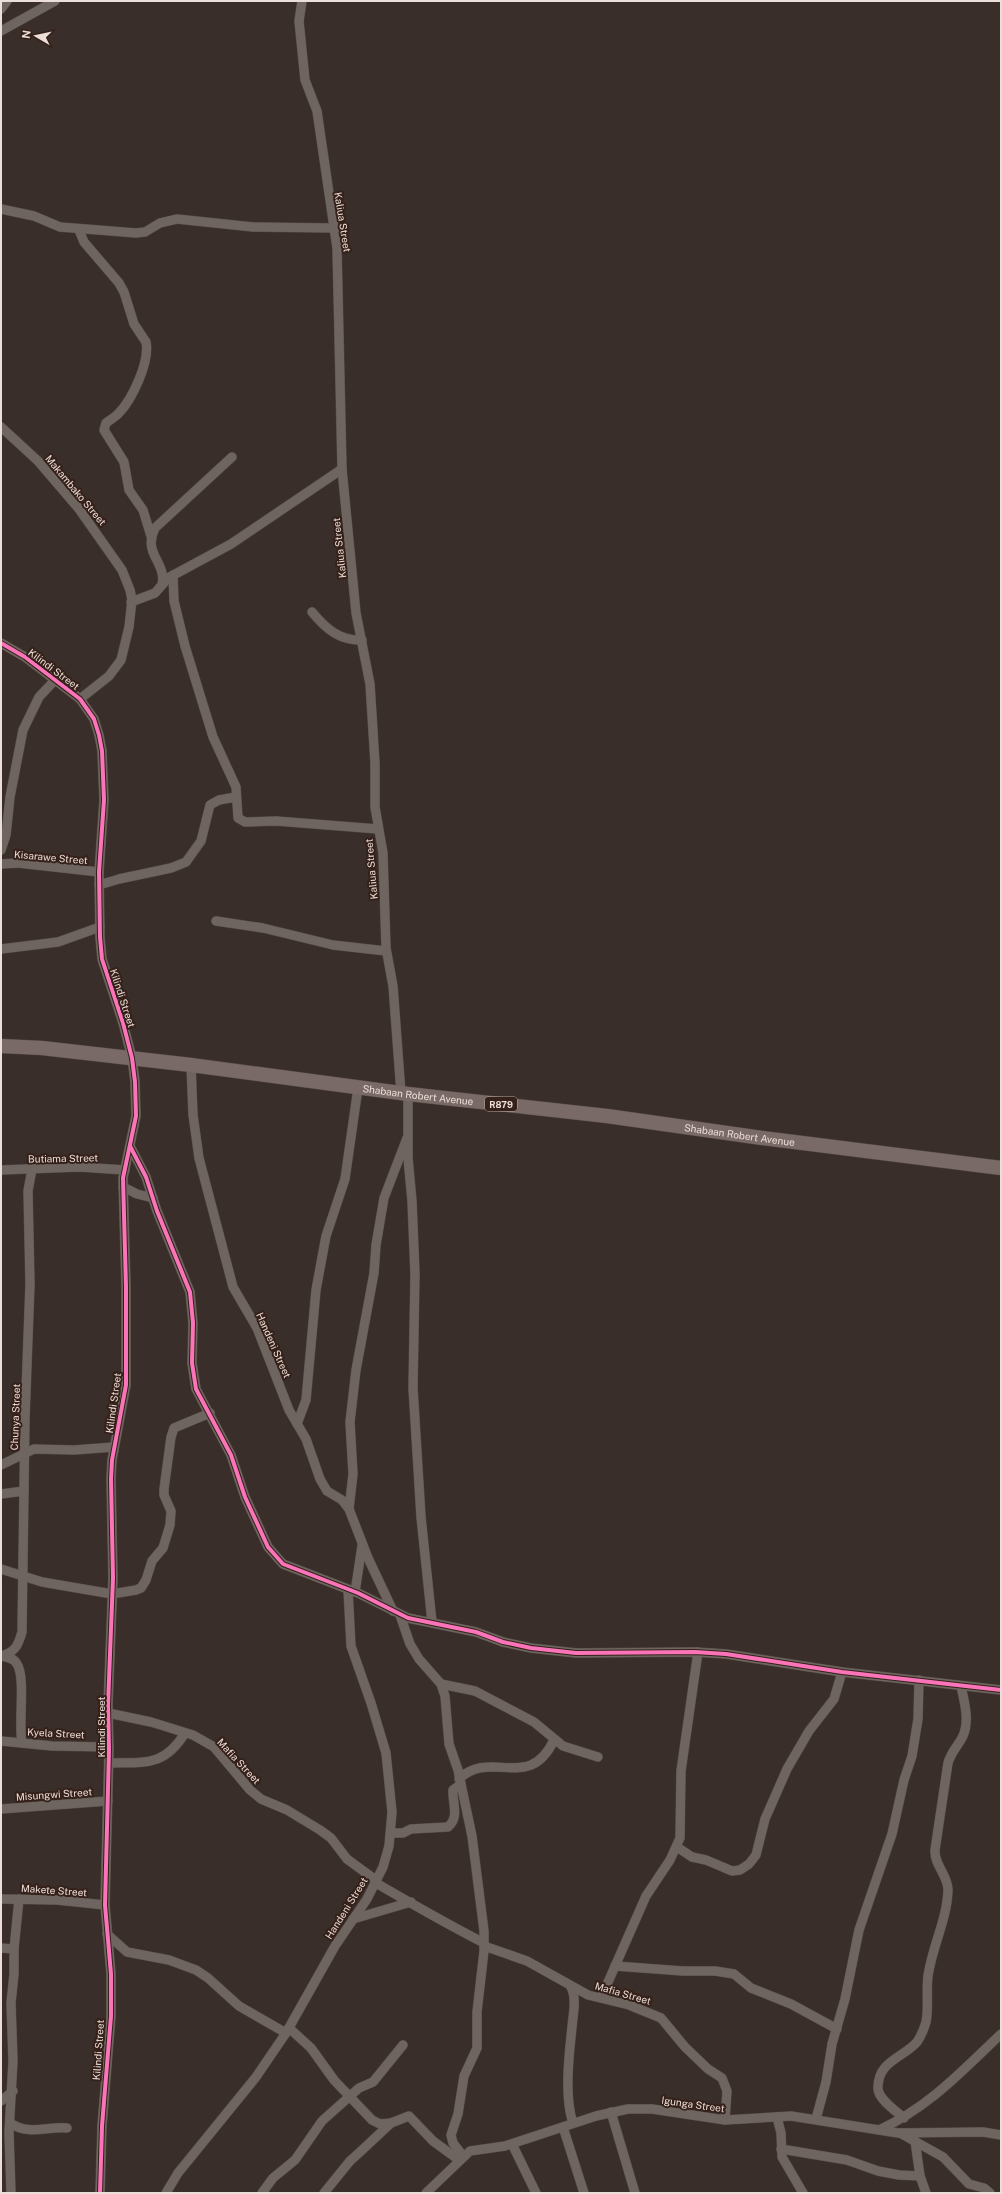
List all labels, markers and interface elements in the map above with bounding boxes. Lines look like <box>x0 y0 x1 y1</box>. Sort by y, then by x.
north arrow <box>16 16 56 56</box>
text: N <box>20 29 33 40</box>
street label: Kaliua Street <box>332 191 354 253</box>
street label: Makambako Street <box>43 452 109 528</box>
street label: Kaliua Street <box>330 517 348 579</box>
street label: Kilindi Street <box>26 646 82 692</box>
street label: Kaliua Street <box>362 838 380 900</box>
street label: Kisarawe Street <box>14 848 88 866</box>
street label: Kilindi Street <box>108 967 138 1029</box>
street label: Shabaan Robert Avenue <box>362 1082 474 1107</box>
road number: R879 <box>485 1097 517 1111</box>
street label: Shabaan Robert Avenue <box>683 1121 796 1148</box>
street label: Butiama Street <box>28 1151 98 1165</box>
street label: Handeni Street <box>254 1310 294 1380</box>
street label: Kilindi Street <box>103 1372 123 1434</box>
street label: Chunya Street <box>8 1383 22 1450</box>
street label: Kilindi Street <box>95 1696 107 1757</box>
street label: Kyela Street <box>27 1726 85 1741</box>
street label: Mafia Street <box>215 1736 263 1786</box>
street label: Misungwi Street <box>16 1785 93 1803</box>
street label: Handeni Street <box>322 1875 370 1941</box>
street label: Makete Street <box>21 1882 88 1898</box>
street label: Mafia Street <box>594 1979 653 2007</box>
street label: Kilindi Street <box>90 2019 106 2081</box>
street label: Igunga Street <box>661 2094 725 2114</box>

